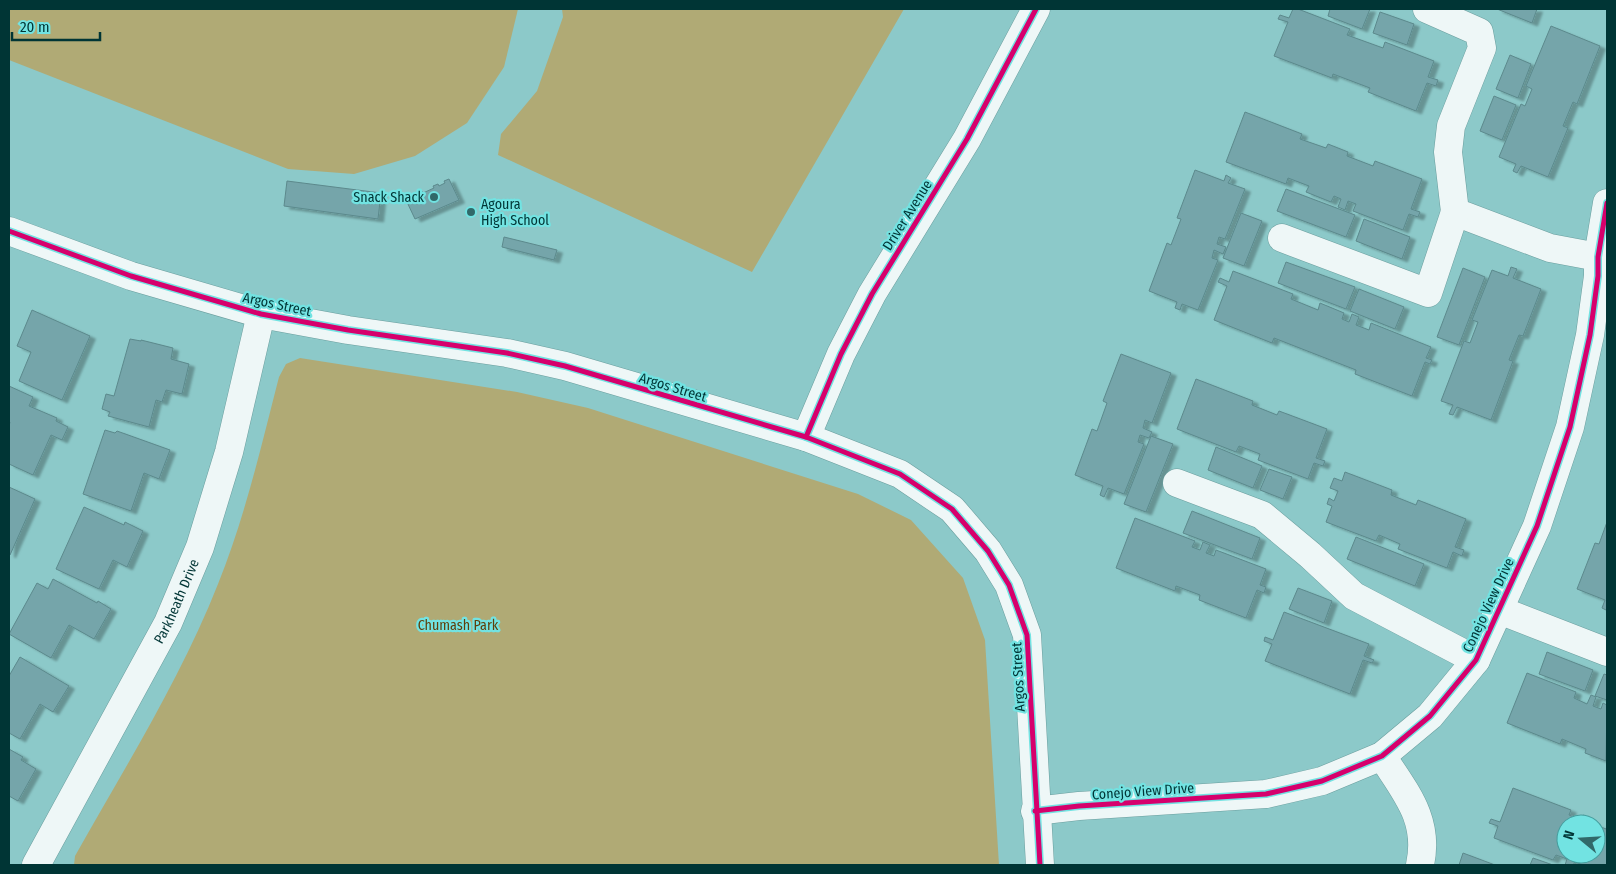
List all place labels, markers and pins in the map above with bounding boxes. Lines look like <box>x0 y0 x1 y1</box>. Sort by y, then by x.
place label: Snack Shack <box>353 189 424 206</box>
marker: Snack Shack <box>428 191 440 203</box>
place label: Agoura High School <box>481 196 549 229</box>
marker: Agoura High School <box>465 206 477 218</box>

